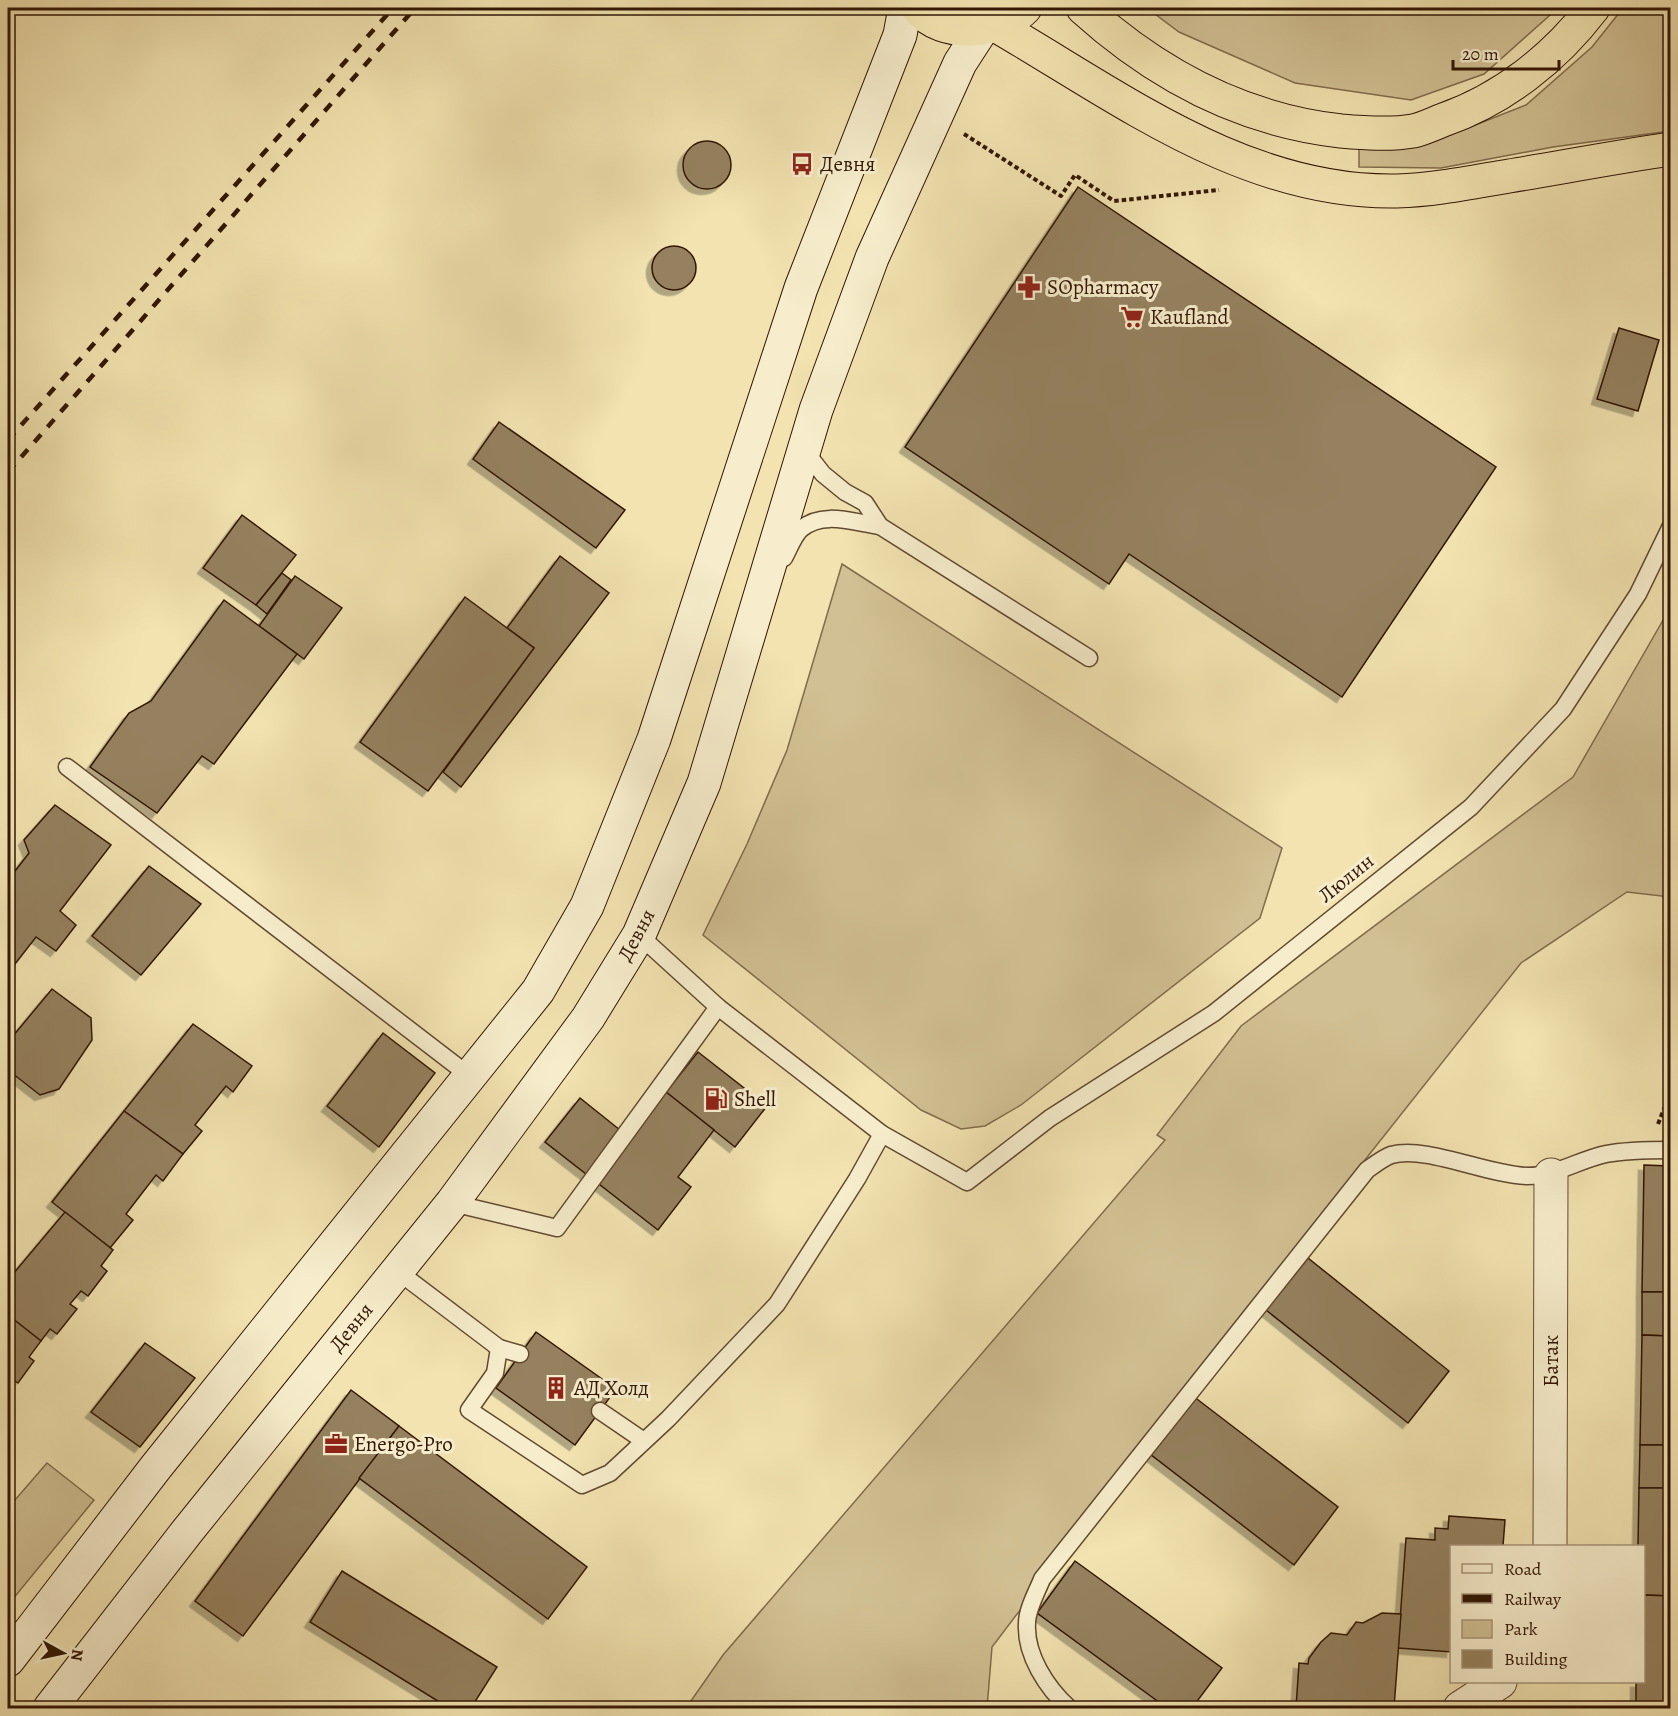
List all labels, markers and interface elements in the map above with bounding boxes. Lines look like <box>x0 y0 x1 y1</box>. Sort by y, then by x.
scale bar <box>1453 33 1560 71</box>
text: 20 m <box>1462 42 1499 66</box>
place label: Девня <box>820 150 875 178</box>
bus stop icon: Девня <box>789 151 815 177</box>
place label: SOpharmacy <box>1047 273 1159 301</box>
pharmacy icon: SOpharmacy <box>1016 274 1042 300</box>
place label: Kaufland <box>1150 303 1229 331</box>
supermarket icon: Kaufland <box>1119 304 1145 330</box>
street label: Люлин <box>1312 847 1380 909</box>
street label: Девня <box>611 904 661 966</box>
place label: Shell <box>734 1085 776 1113</box>
fuel station icon: Shell <box>703 1086 729 1112</box>
street label: Девня <box>323 1297 379 1357</box>
street label: Батак <box>1537 1335 1565 1387</box>
place label: АД Холд <box>573 1374 649 1402</box>
building icon: АД Холд <box>543 1375 569 1401</box>
place label: Energo-Pro <box>354 1430 453 1458</box>
office icon: Energo-Pro <box>323 1431 349 1457</box>
legend <box>1450 1545 1645 1683</box>
text: Road <box>1504 1557 1542 1581</box>
text: Railway <box>1504 1587 1562 1611</box>
text: Park <box>1504 1617 1538 1641</box>
north arrow <box>33 1623 93 1683</box>
text: Building <box>1504 1647 1568 1671</box>
text: N <box>65 1648 89 1663</box>

